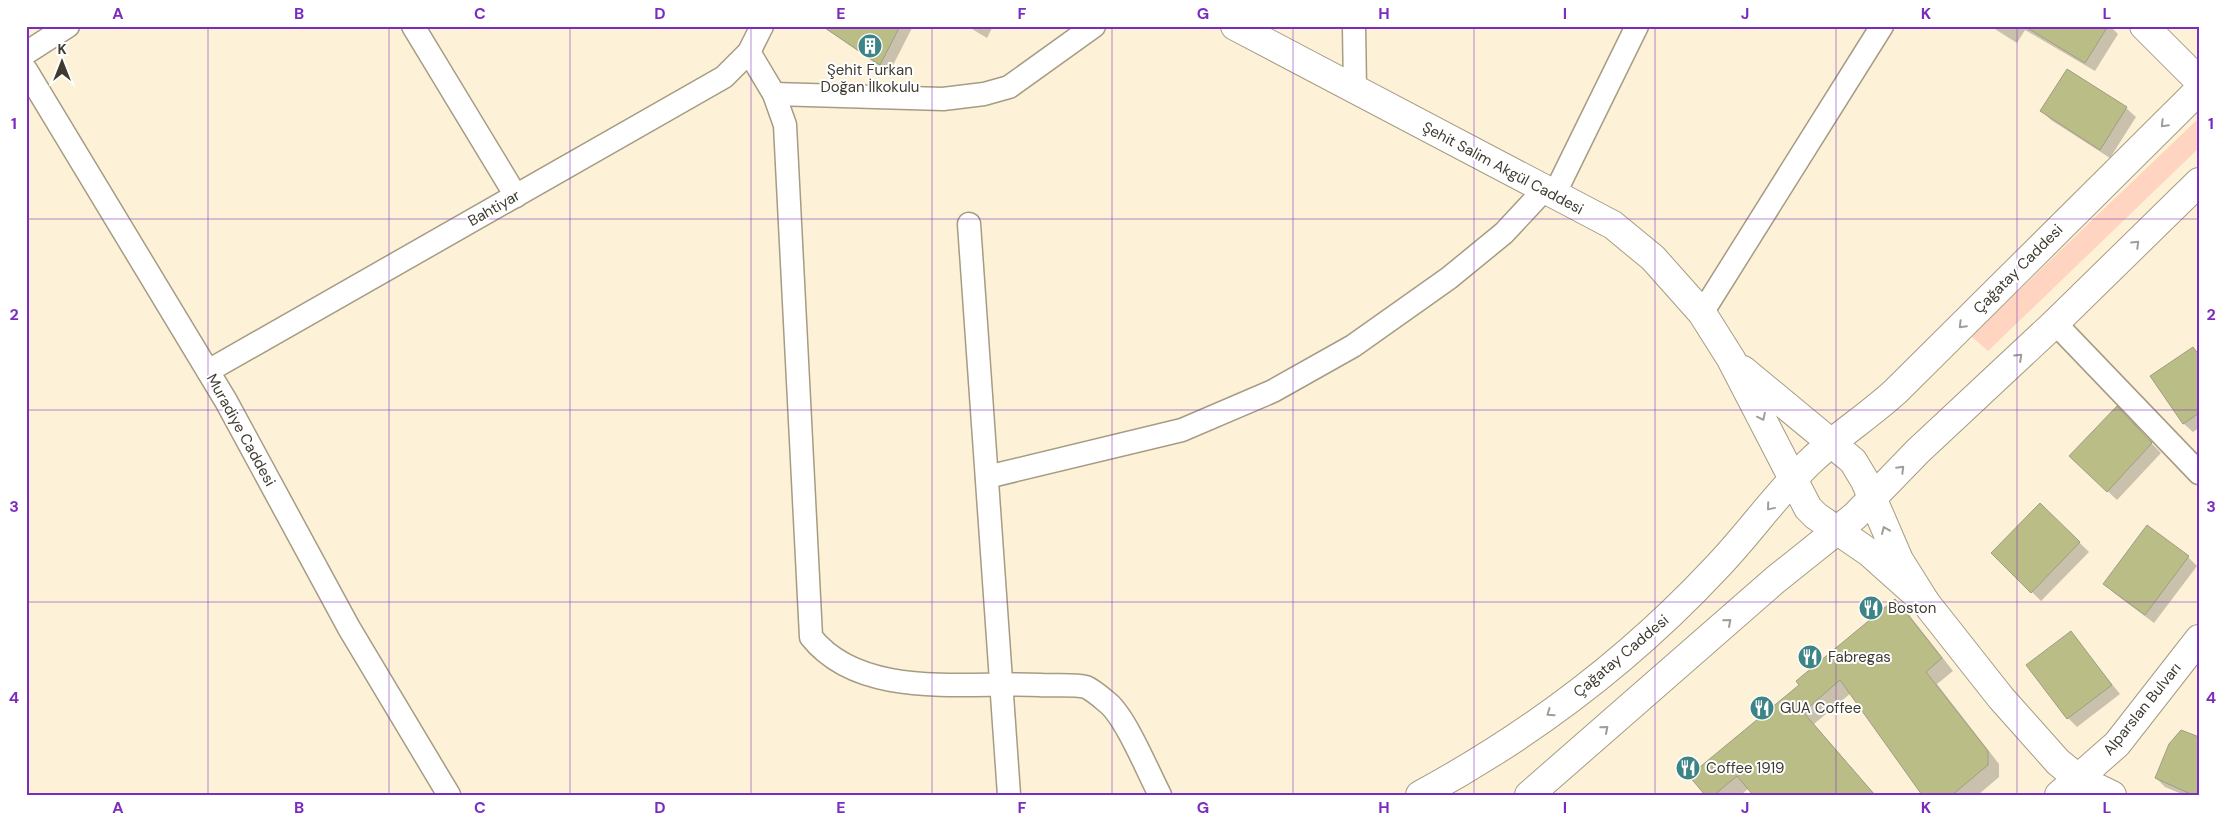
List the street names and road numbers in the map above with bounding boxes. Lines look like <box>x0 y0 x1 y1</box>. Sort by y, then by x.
street label: Şehit Salim Akgül Caddesi <box>1419 117 1587 219</box>
street label: Bahtiyar <box>464 185 524 231</box>
street label: Çağatay Caddesi <box>1969 220 2067 318</box>
street label: Muradiye Caddesi <box>202 370 280 490</box>
street label: Çağatay Caddesi <box>1569 610 1673 702</box>
street label: Alparslan Bulvarı <box>2098 659 2186 759</box>

